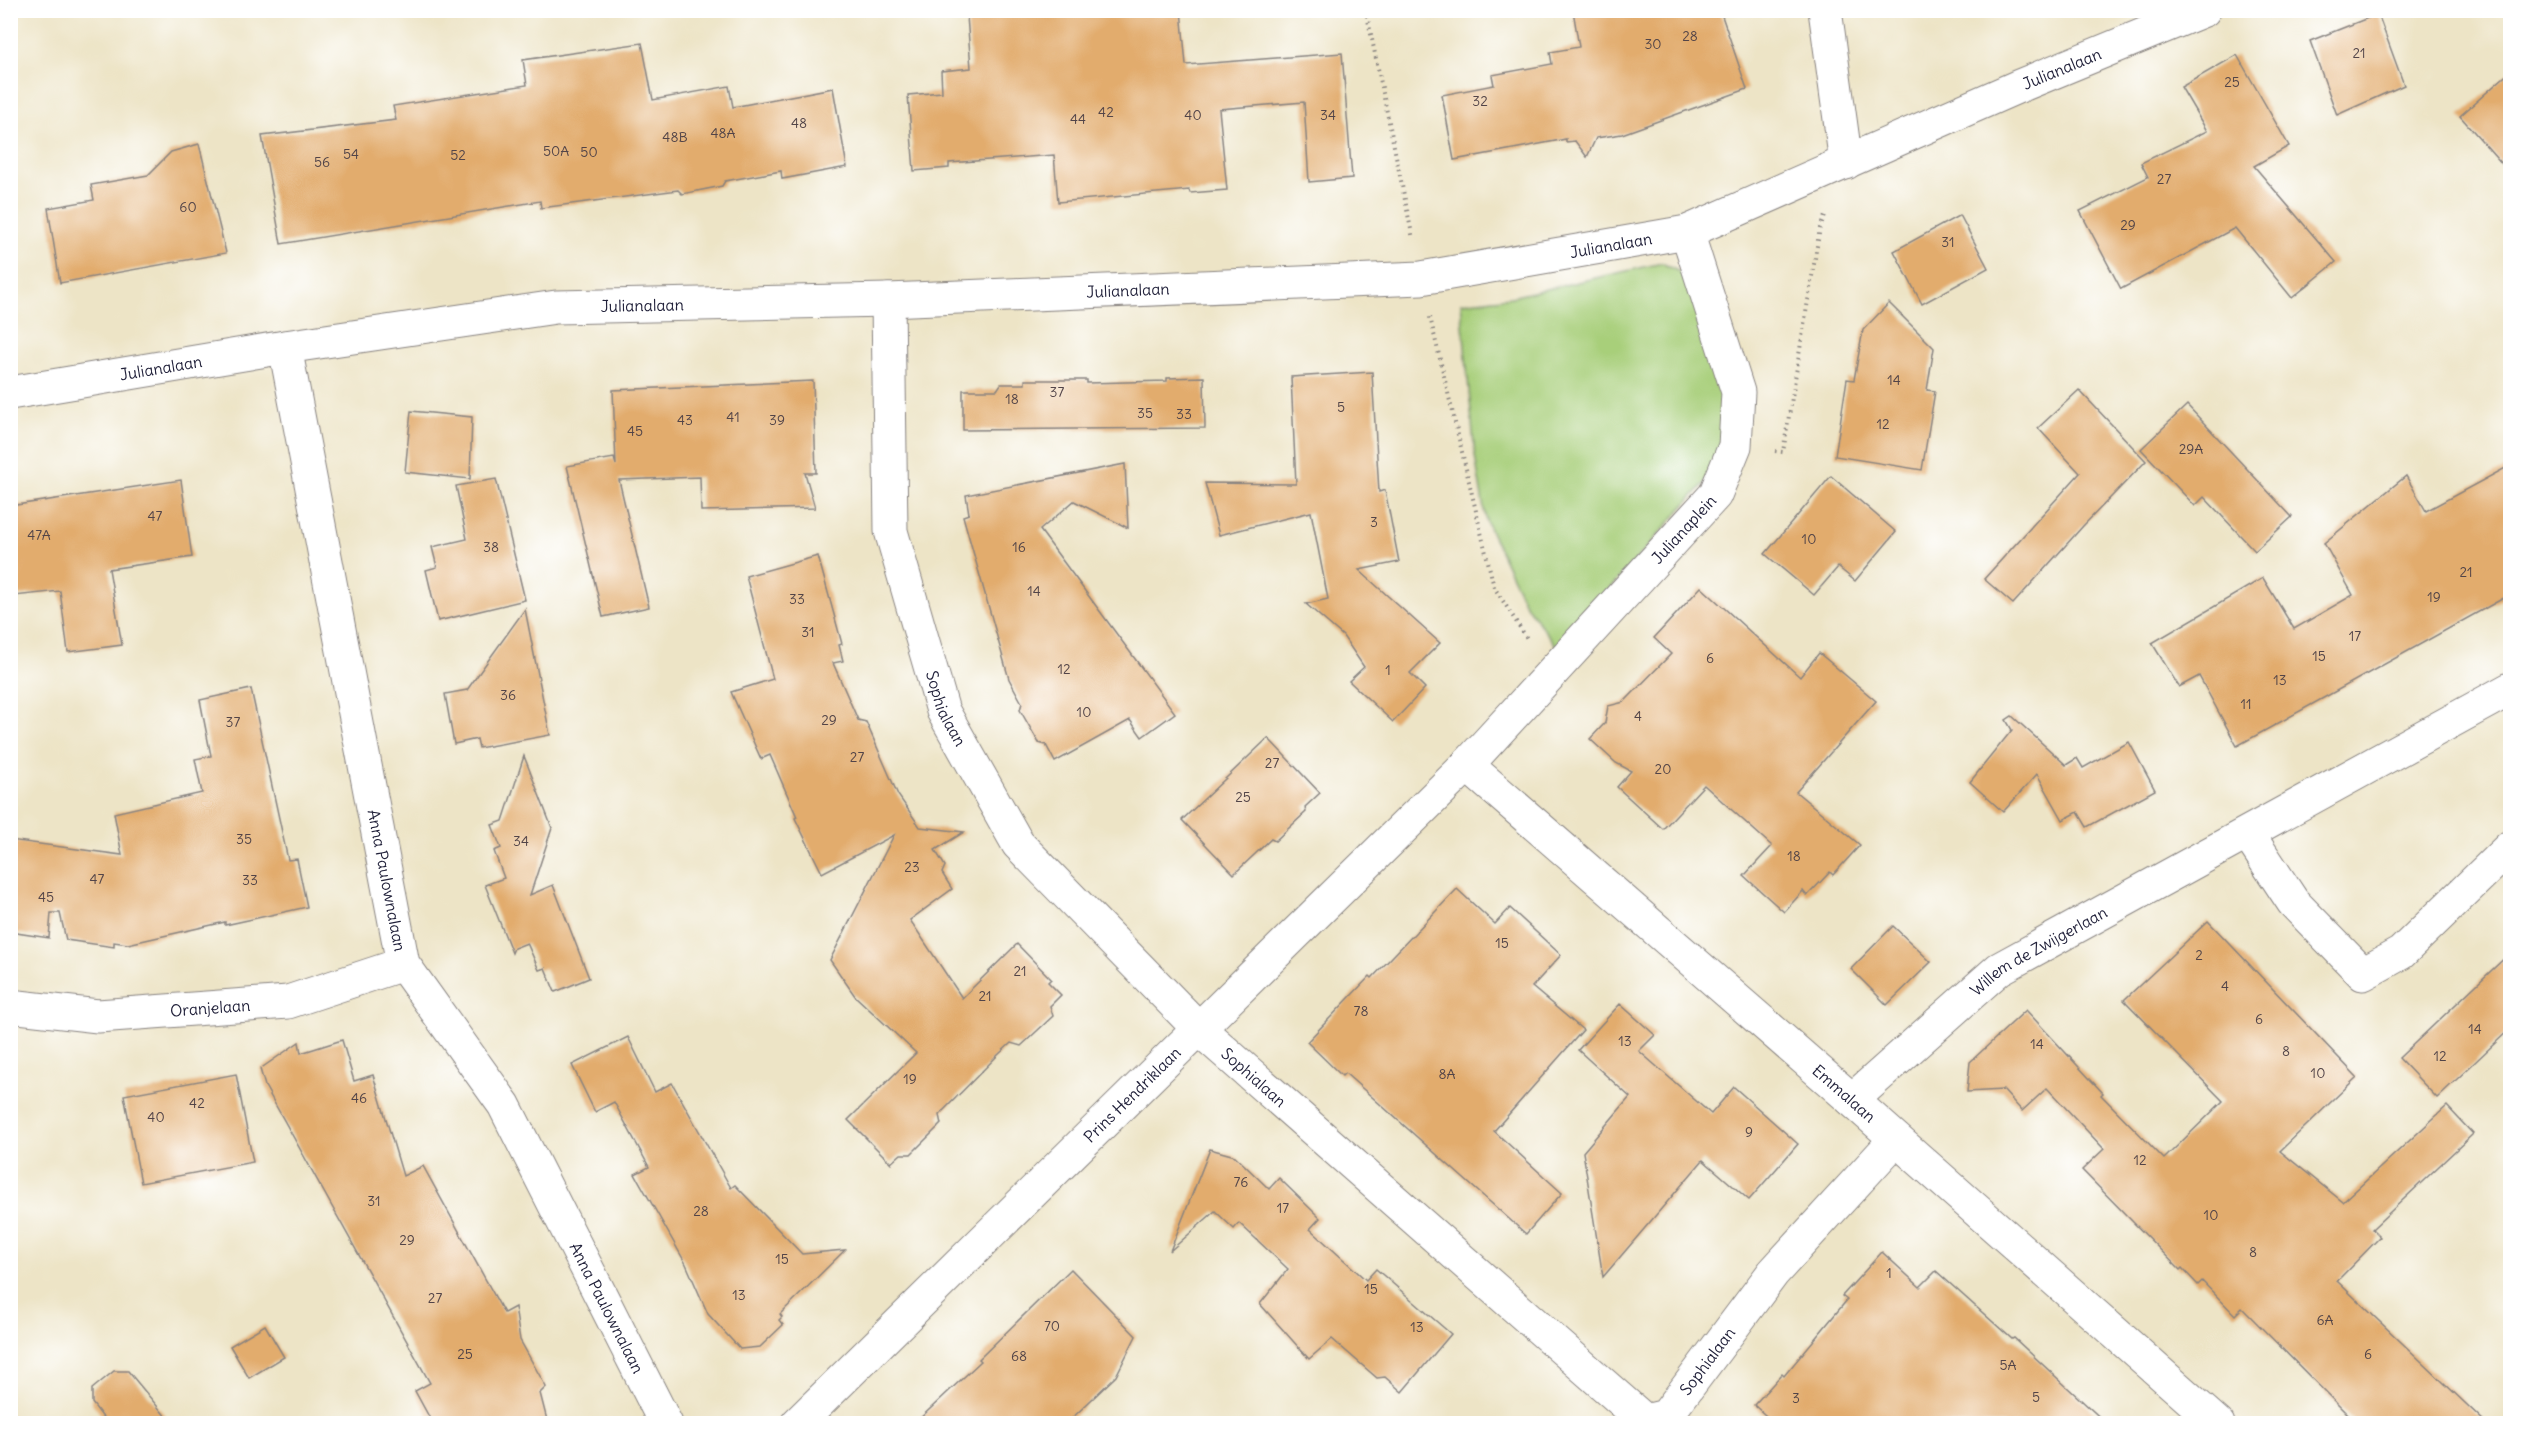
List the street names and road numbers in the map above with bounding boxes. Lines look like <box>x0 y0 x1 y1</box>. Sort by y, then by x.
street label: Julianalaan <box>2019 43 2104 94</box>
street label: Julianalaan <box>1568 228 1654 262</box>
street label: Julianalaan <box>1086 278 1170 302</box>
street label: Julianalaan <box>600 294 684 316</box>
street label: Julianalaan <box>118 351 204 384</box>
street label: Julianaplein <box>1647 491 1720 568</box>
street label: Sophialaan <box>922 668 971 750</box>
street label: Anna Paulownalaan <box>364 808 410 953</box>
street label: Willem de Zwijgerlaan <box>1966 902 2110 1000</box>
street label: Oranjelaan <box>169 995 251 1021</box>
street label: Prins Hendriklaan <box>1079 1042 1185 1146</box>
street label: Sophialaan <box>1217 1043 1291 1111</box>
street label: Emmalaan <box>1808 1060 1880 1126</box>
street label: Anna Paulownalaan <box>565 1239 648 1376</box>
street label: Sophialaan <box>1675 1323 1739 1399</box>

